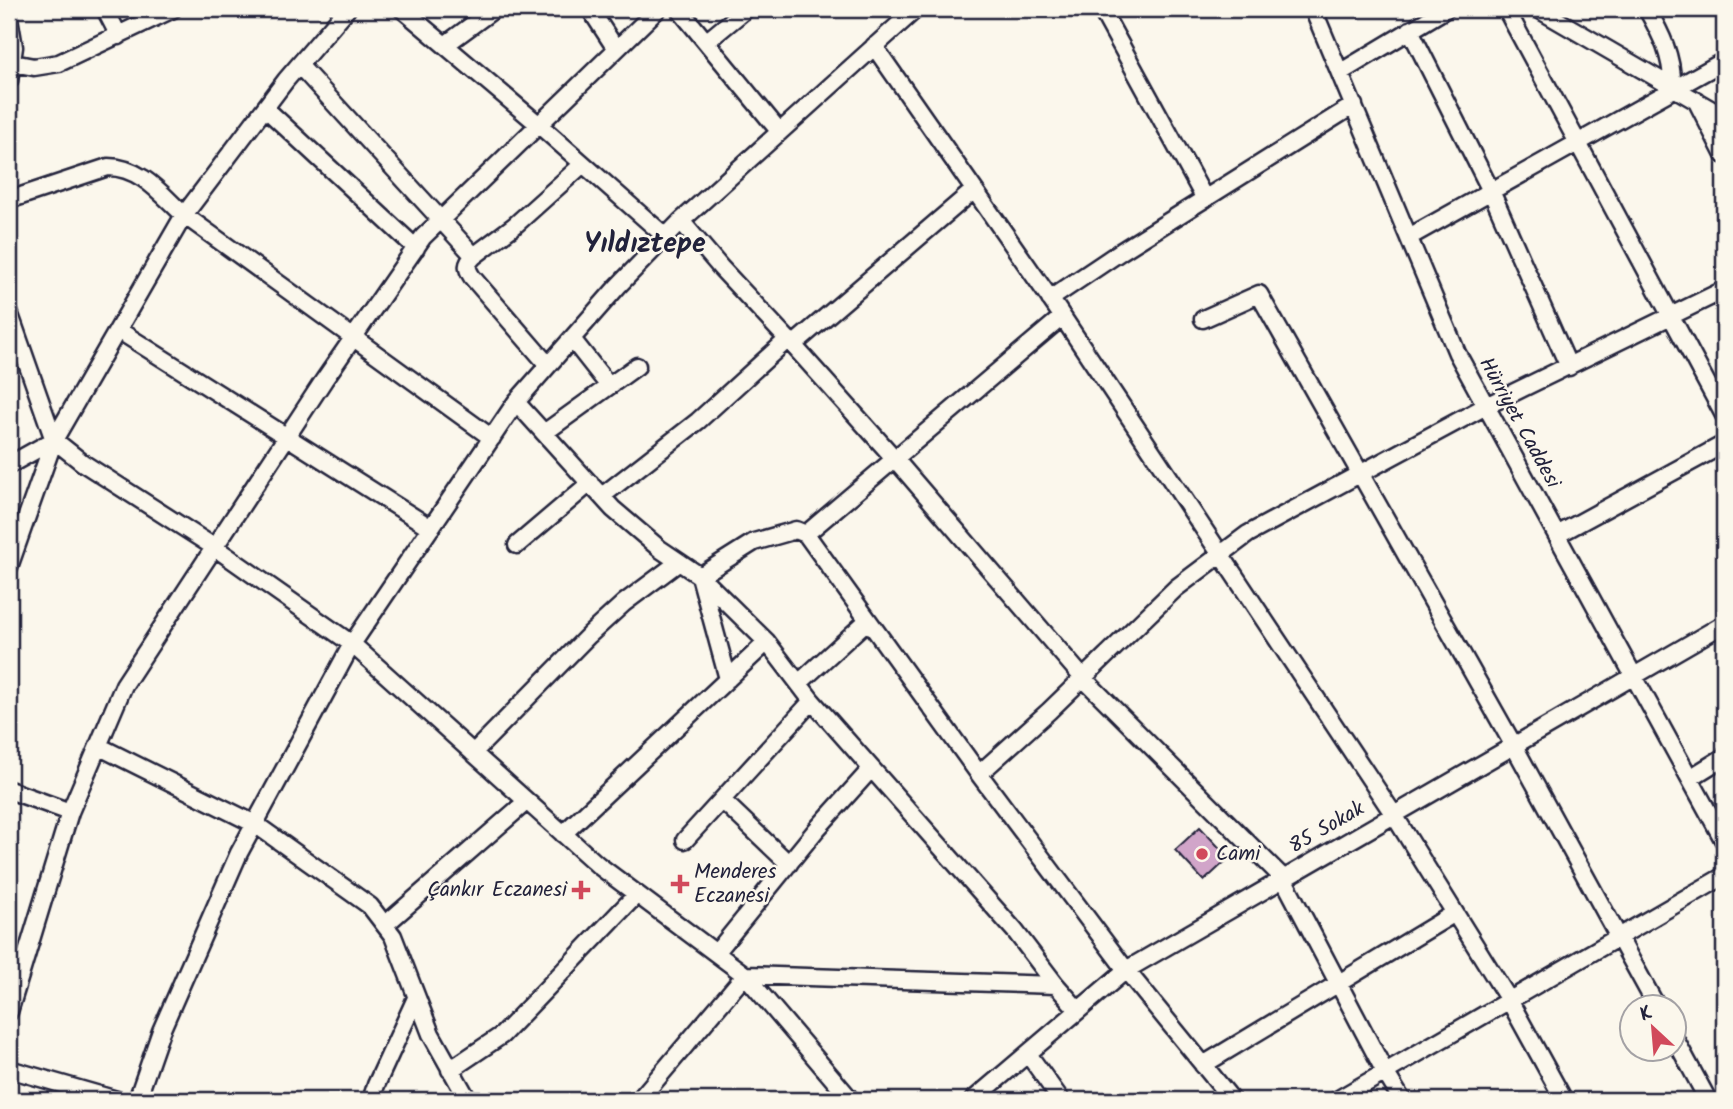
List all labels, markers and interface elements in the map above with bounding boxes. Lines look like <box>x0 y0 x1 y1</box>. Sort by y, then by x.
district label: Yıldıztepe <box>584 222 706 267</box>
street label: Hürriyet Caddesi <box>1469 351 1569 496</box>
street label: 85 Sokak <box>1283 793 1371 863</box>
place label: Cami <box>1216 838 1261 871</box>
marker: Cami <box>1194 846 1210 862</box>
place label: Menderes Eczanesi <box>694 856 777 913</box>
place label: Çankır Eczanesi <box>427 874 568 907</box>
marker: Menderes Eczanesi <box>672 876 688 892</box>
marker: Çankır Eczanesi <box>573 882 589 898</box>
north arrow <box>1618 993 1688 1064</box>
text: K <box>1635 999 1658 1031</box>

